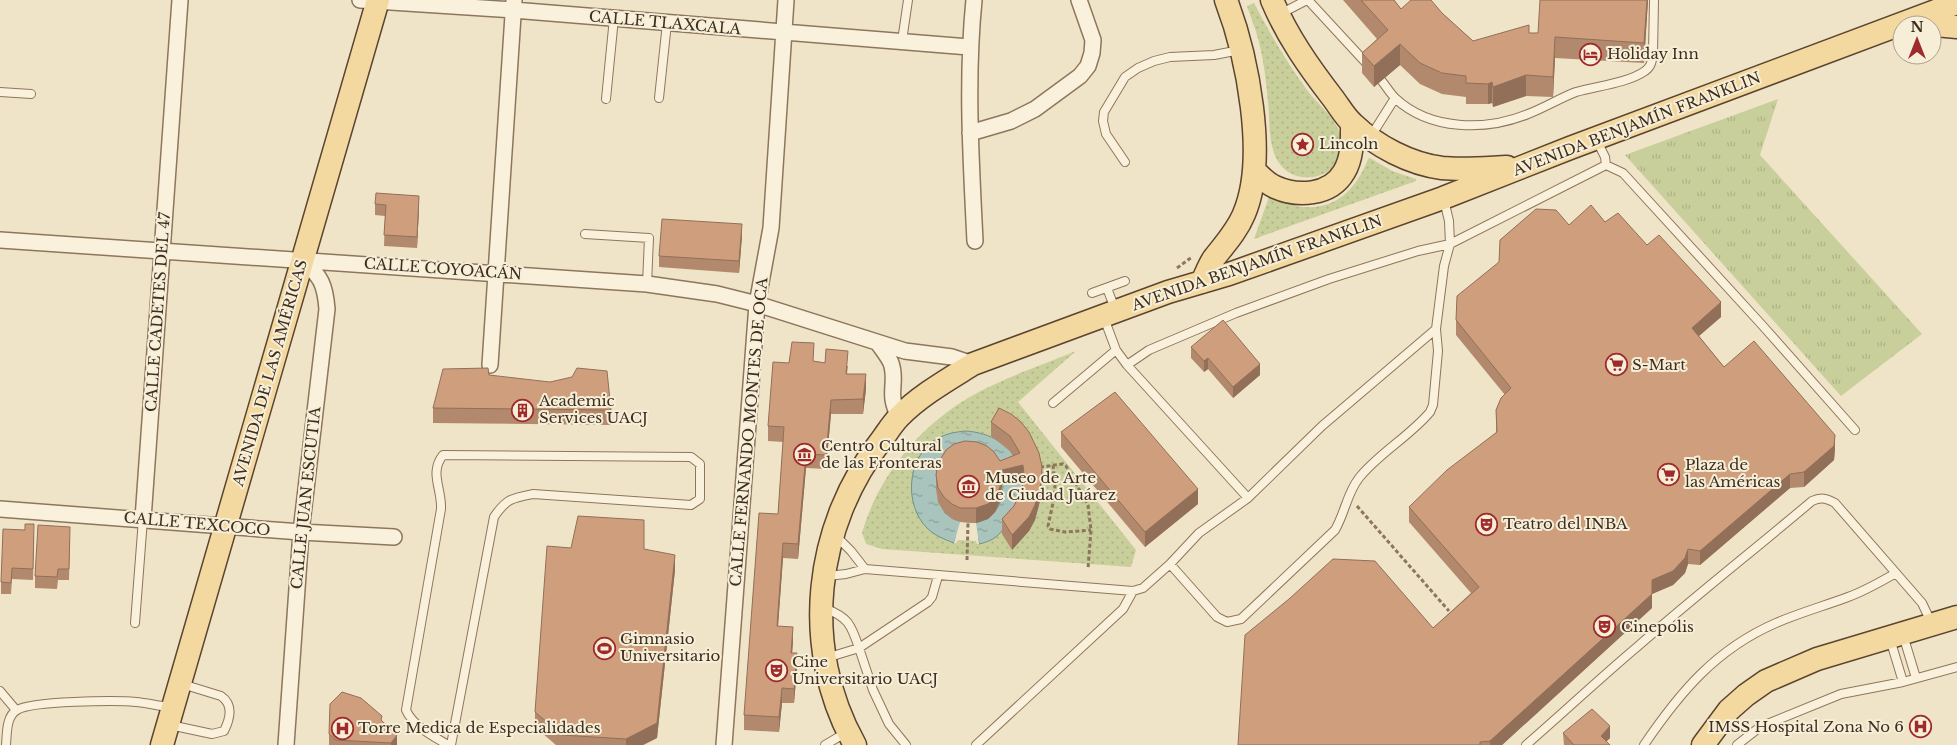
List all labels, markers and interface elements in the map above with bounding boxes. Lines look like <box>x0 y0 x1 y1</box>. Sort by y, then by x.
street label: CALLE TLAXCALA <box>588 6 742 39</box>
north arrow <box>1892 15 1942 65</box>
text: N <box>1910 18 1924 36</box>
hotel icon: Holiday Inn <box>1579 42 1603 66</box>
place label: Holiday Inn <box>1607 44 1699 63</box>
street label: AVENIDA BENJAMÍN FRANKLIN <box>1509 67 1763 180</box>
place icon: Lincoln <box>1291 132 1315 156</box>
place label: Lincoln <box>1319 134 1378 153</box>
street label: CALLE CADETES DEL 47 <box>141 211 174 412</box>
street label: AVENIDA BENJAMÍN FRANKLIN <box>1128 211 1385 315</box>
street label: CALLE COYOACÁN <box>363 253 523 284</box>
street label: AVENIDA DE LAS AMÉRICAS <box>228 257 311 489</box>
street label: CALLE FERNANDO MONTES DE OCA <box>726 276 772 587</box>
supermarket icon: S-Mart <box>1604 353 1628 377</box>
place label: S-Mart <box>1632 355 1686 374</box>
place label: Academic Services UACJ <box>538 391 648 427</box>
building icon: Academic Services UACJ <box>511 398 535 422</box>
street label: CALLE JUAN ESCUTIA <box>286 405 325 590</box>
place label: Centro Cultural de las Fronteras <box>821 436 942 472</box>
museum icon: Centro Cultural de las Fronteras <box>793 443 817 467</box>
place label: Plaza de las Américas <box>1685 455 1781 491</box>
supermarket icon: Plaza de las Américas <box>1657 462 1681 486</box>
place label: Museo de Arte de Ciudad Juárez <box>985 468 1116 504</box>
museum icon: Museo de Arte de Ciudad Juárez <box>957 475 981 499</box>
street label: CALLE TEXCOCO <box>123 508 271 539</box>
theatre icon: Teatro del INBA <box>1475 512 1499 536</box>
place label: Teatro del INBA <box>1503 514 1628 533</box>
theatre icon: Cinepolis <box>1593 615 1617 639</box>
place label: Cinepolis <box>1621 617 1694 636</box>
place label: Gimnasio Universitario <box>620 629 721 665</box>
sports icon: Gimnasio Universitario <box>592 636 616 660</box>
place label: Cine Universitario UACJ <box>792 652 938 688</box>
theatre icon: Cine Universitario UACJ <box>764 659 788 683</box>
hospital icon: IMSS Hospital Zona No 6 <box>1908 715 1932 739</box>
hospital icon: Torre Medica de Especialidades <box>330 716 354 740</box>
place label: IMSS Hospital Zona No 6 <box>1708 717 1904 736</box>
place label: Torre Medica de Especialidades <box>358 718 601 737</box>

